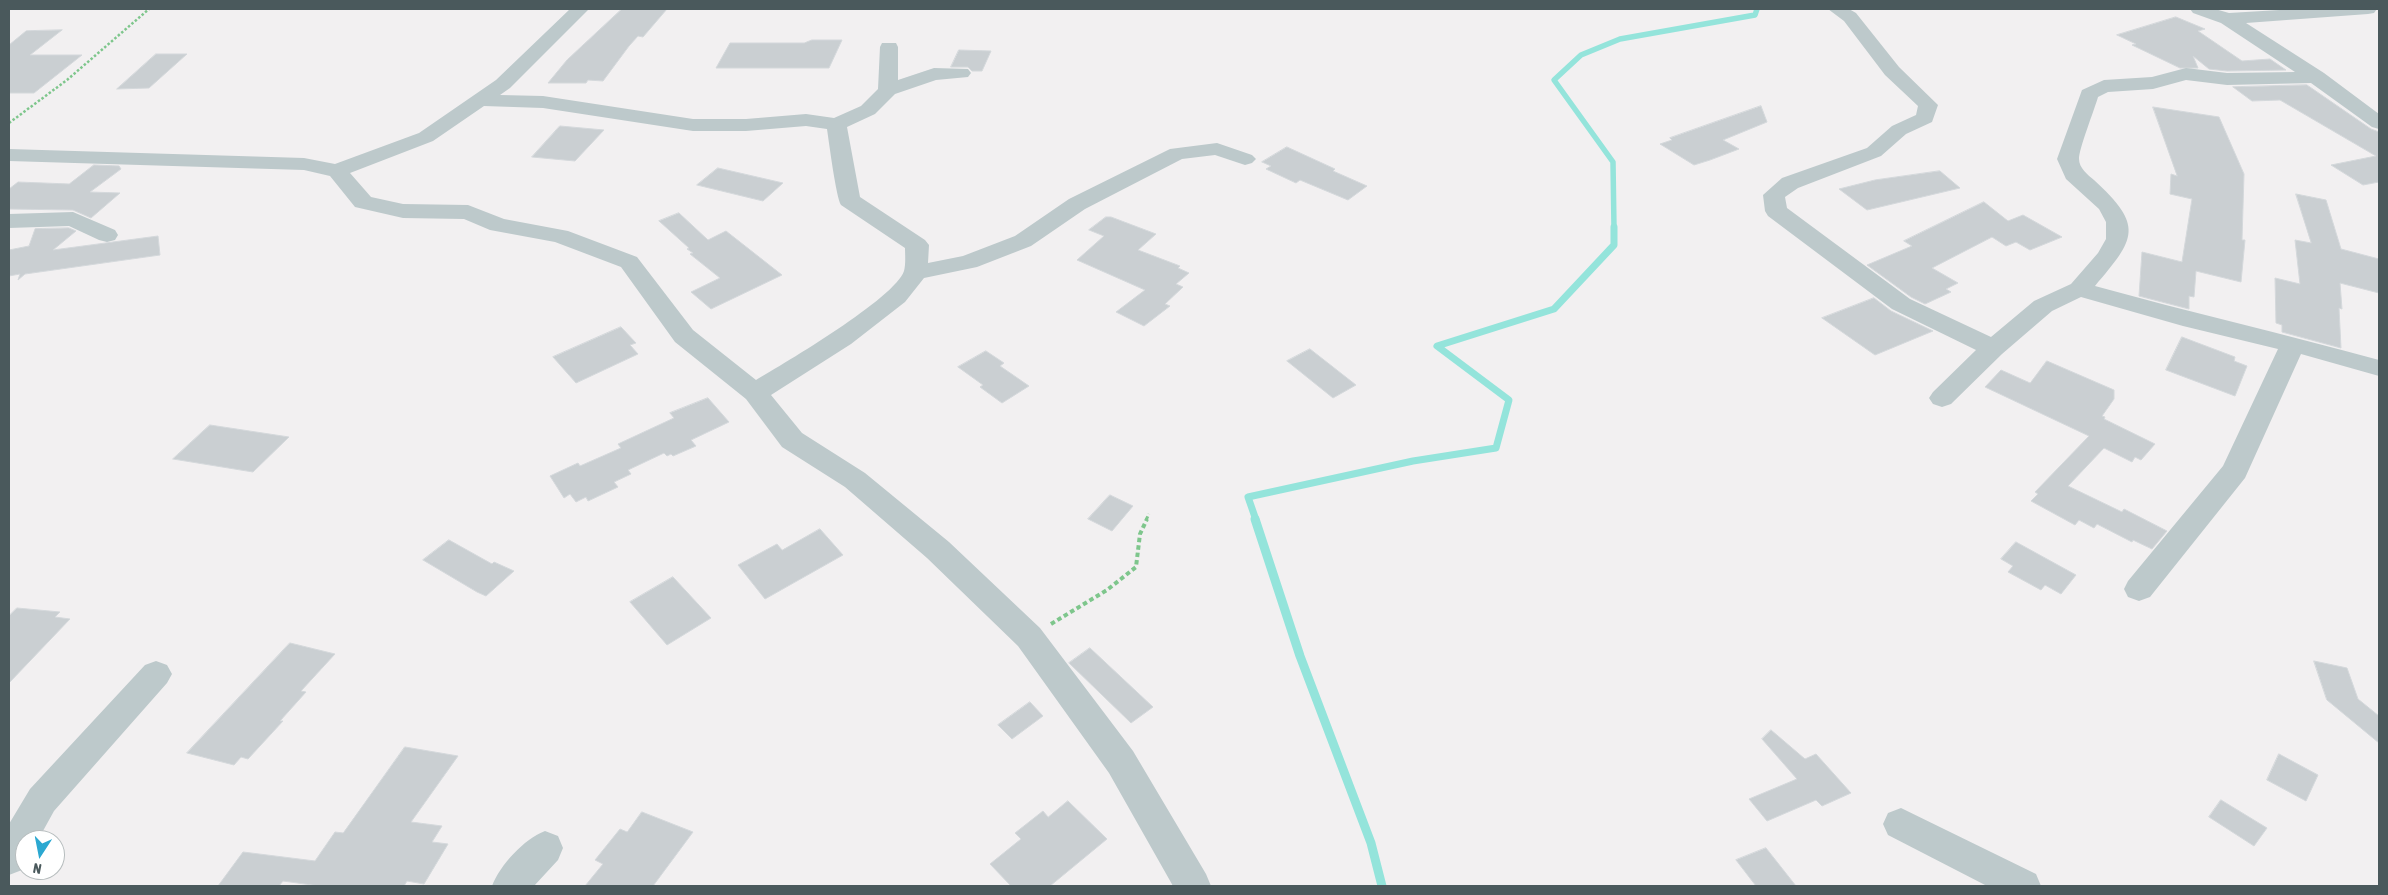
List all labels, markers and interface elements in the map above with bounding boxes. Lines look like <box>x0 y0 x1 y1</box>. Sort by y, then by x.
north arrow <box>15 830 65 880</box>
text: N <box>32 860 43 877</box>

